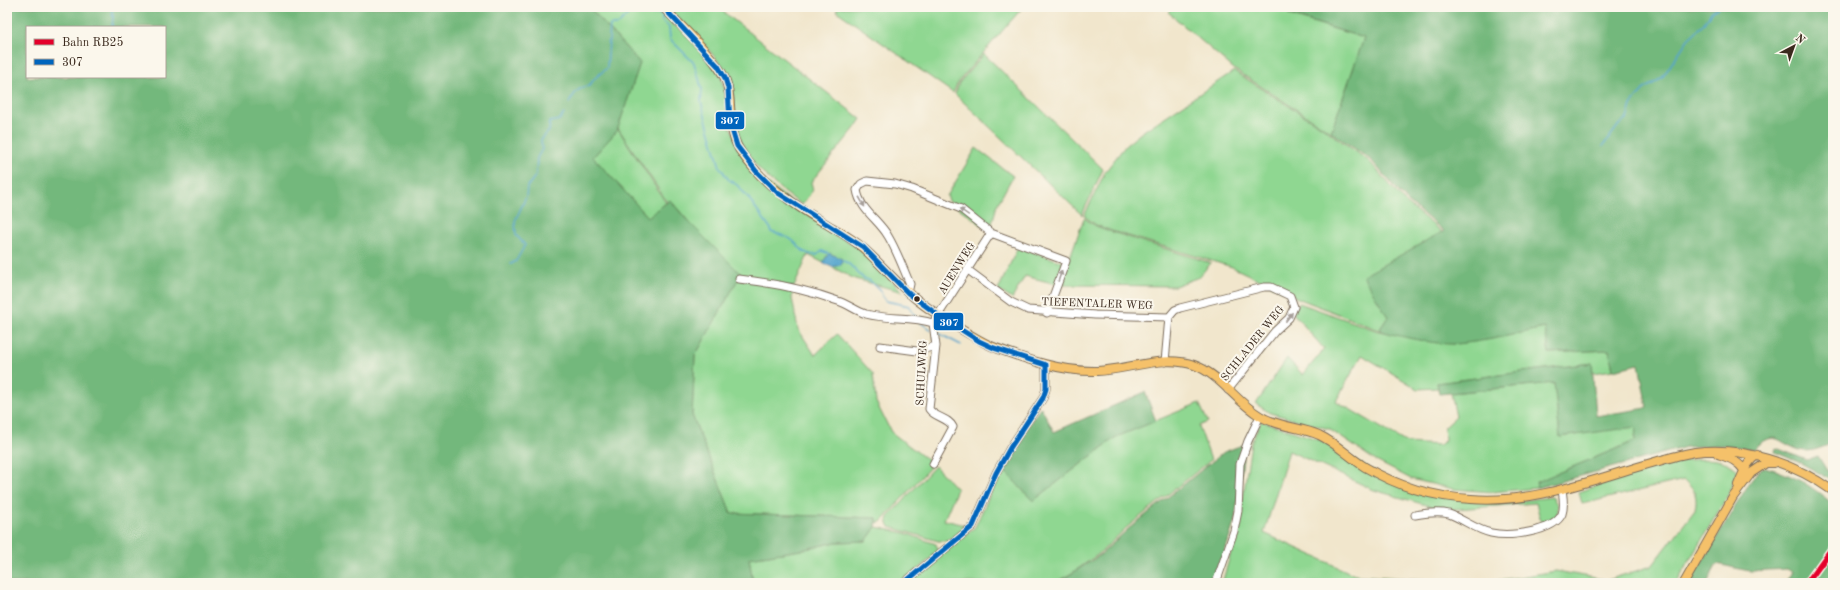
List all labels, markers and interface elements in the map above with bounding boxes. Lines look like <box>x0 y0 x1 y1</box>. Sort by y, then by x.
legend <box>26 26 166 78</box>
north arrow <box>1774 26 1814 66</box>
text: N <box>1793 33 1807 47</box>
text: Bahn RB25 <box>62 36 123 49</box>
text: 307 <box>62 57 83 69</box>
line badge: 307 <box>715 111 745 130</box>
text: 307 <box>720 116 740 127</box>
one-way arrow <box>858 196 865 208</box>
one-way arrow <box>959 208 970 216</box>
street label: AUENWEG <box>937 241 978 297</box>
one-way arrow <box>1058 270 1064 282</box>
unlabelled marker <box>912 294 922 304</box>
street label: TIEFENTALER WEG <box>1041 297 1153 312</box>
street label: SCHLADER WEG <box>1220 304 1287 384</box>
line badge: 307 <box>933 312 964 331</box>
one-way arrow <box>1284 312 1293 323</box>
text: 307 <box>939 318 959 329</box>
street label: SCHULWEG <box>915 340 930 406</box>

